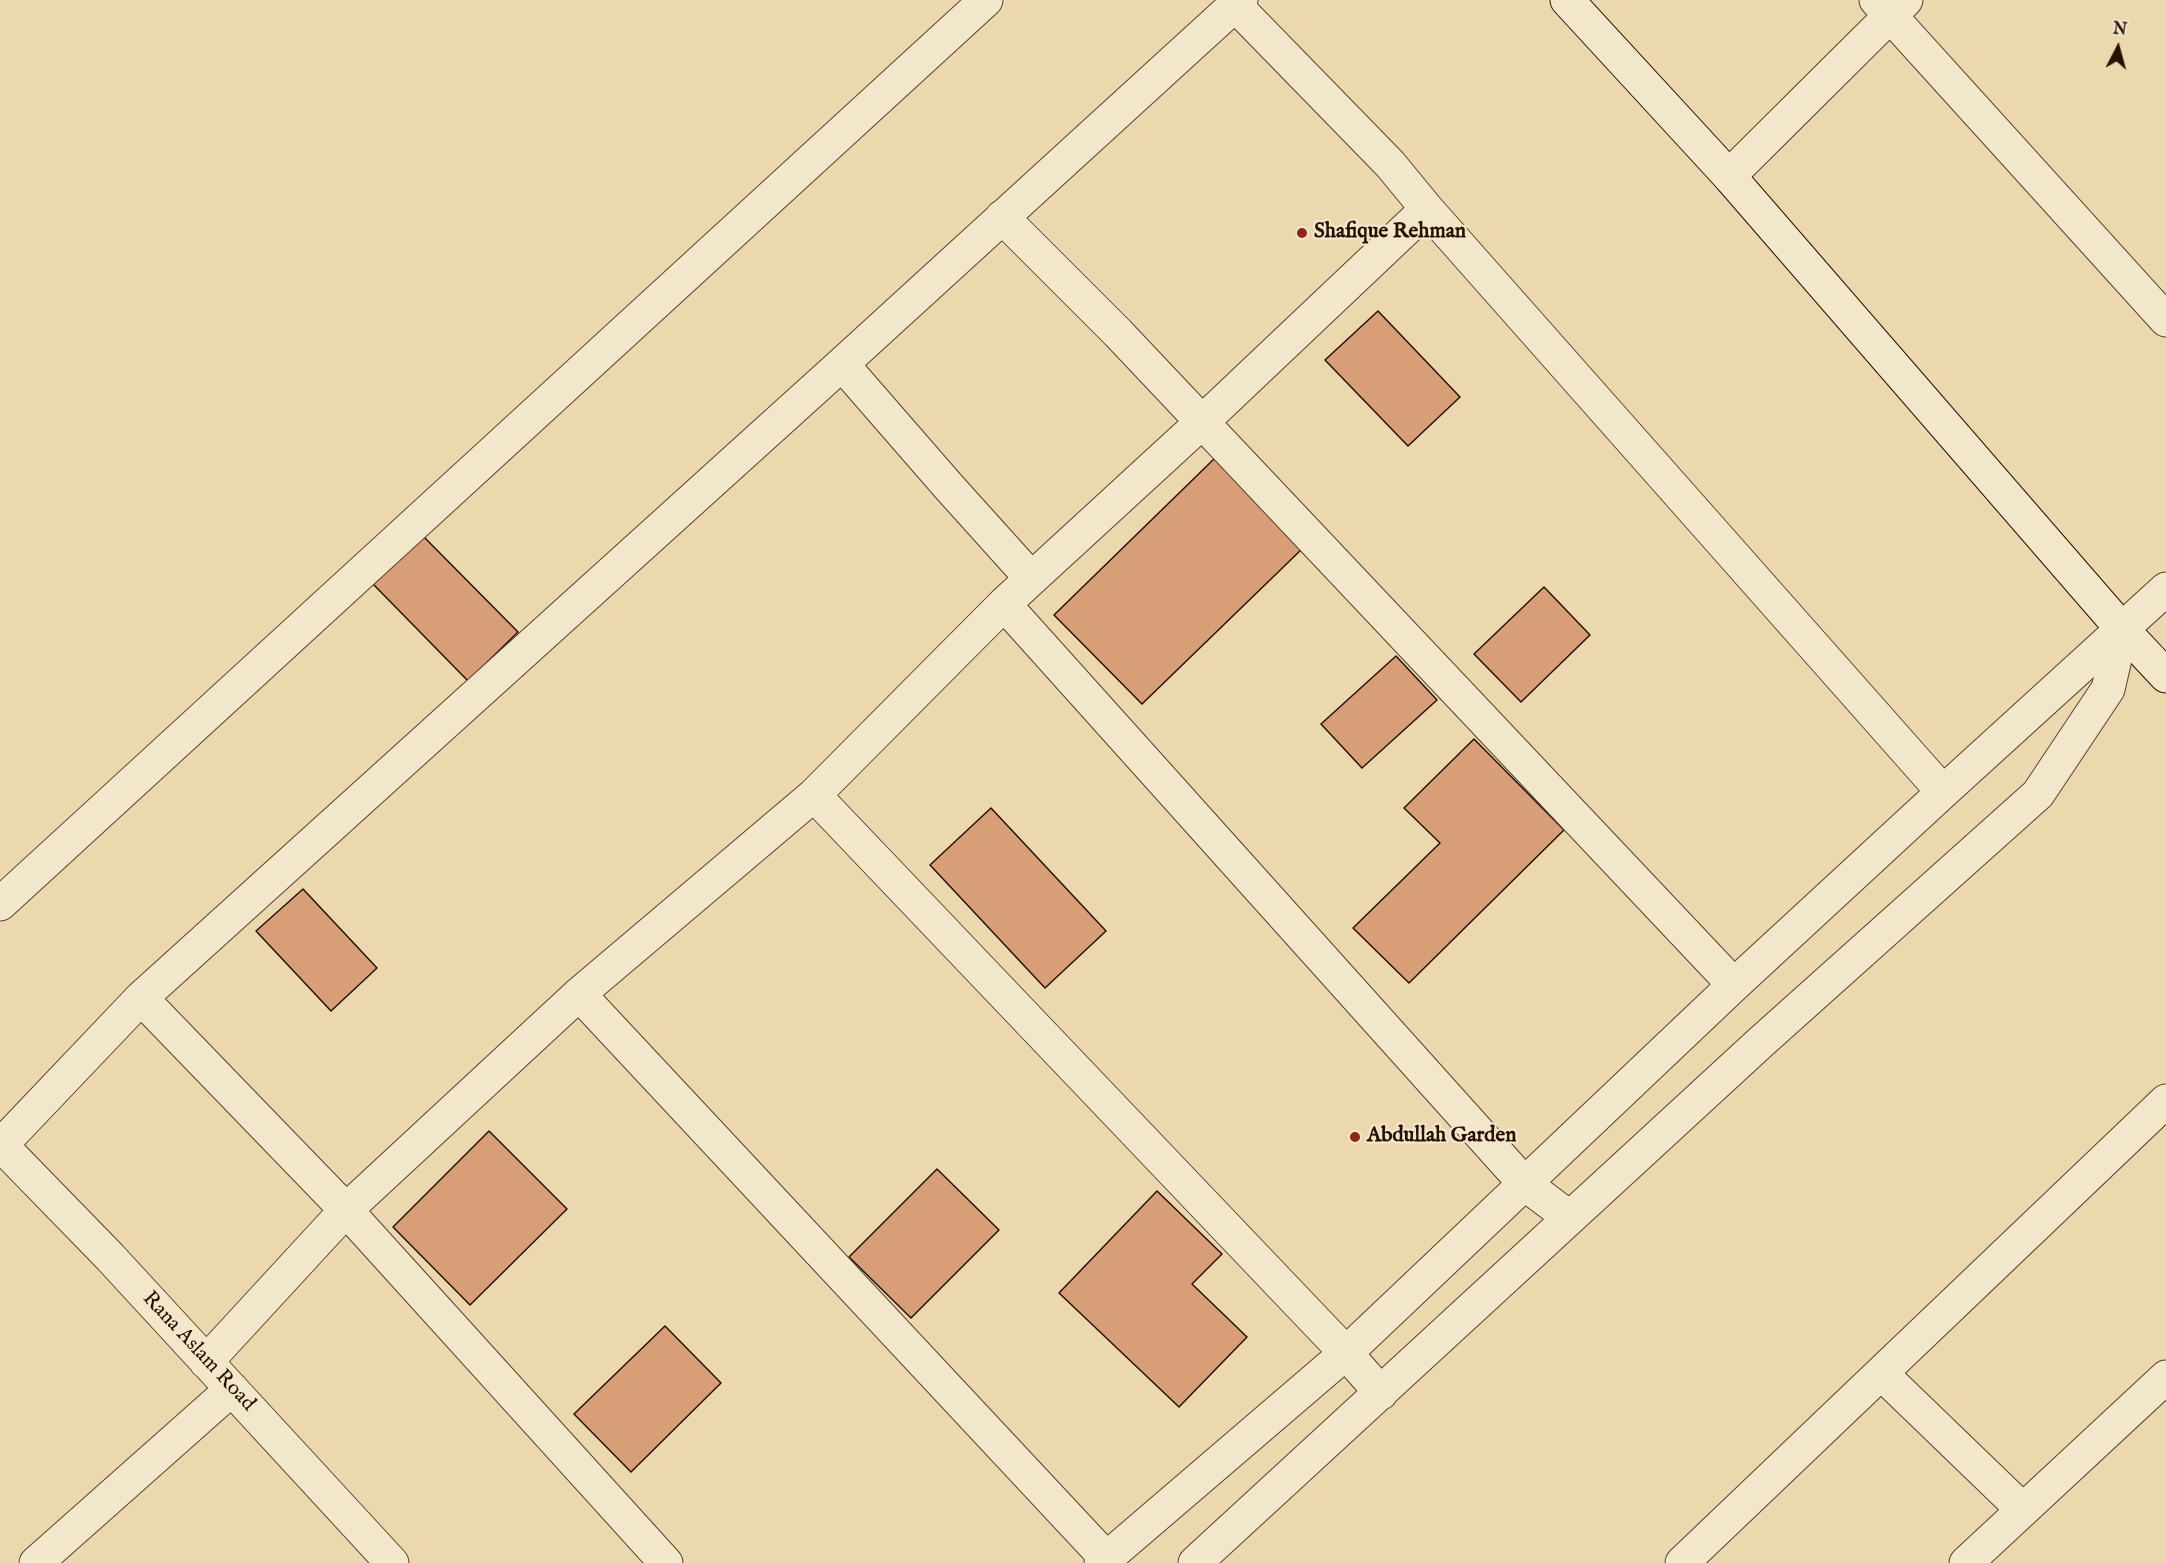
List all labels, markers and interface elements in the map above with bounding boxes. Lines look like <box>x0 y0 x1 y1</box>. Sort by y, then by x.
north arrow <box>2088 18 2148 78</box>
text: N <box>2112 19 2128 41</box>
place label: Shafique Rehman <box>1314 220 1466 246</box>
marker: Shafique Rehman <box>1295 226 1309 240</box>
place label: Abdullah Garden <box>1367 1124 1516 1150</box>
marker: Abdullah Garden <box>1348 1130 1362 1144</box>
street label: Rana Aslam Road <box>136 1287 260 1417</box>

